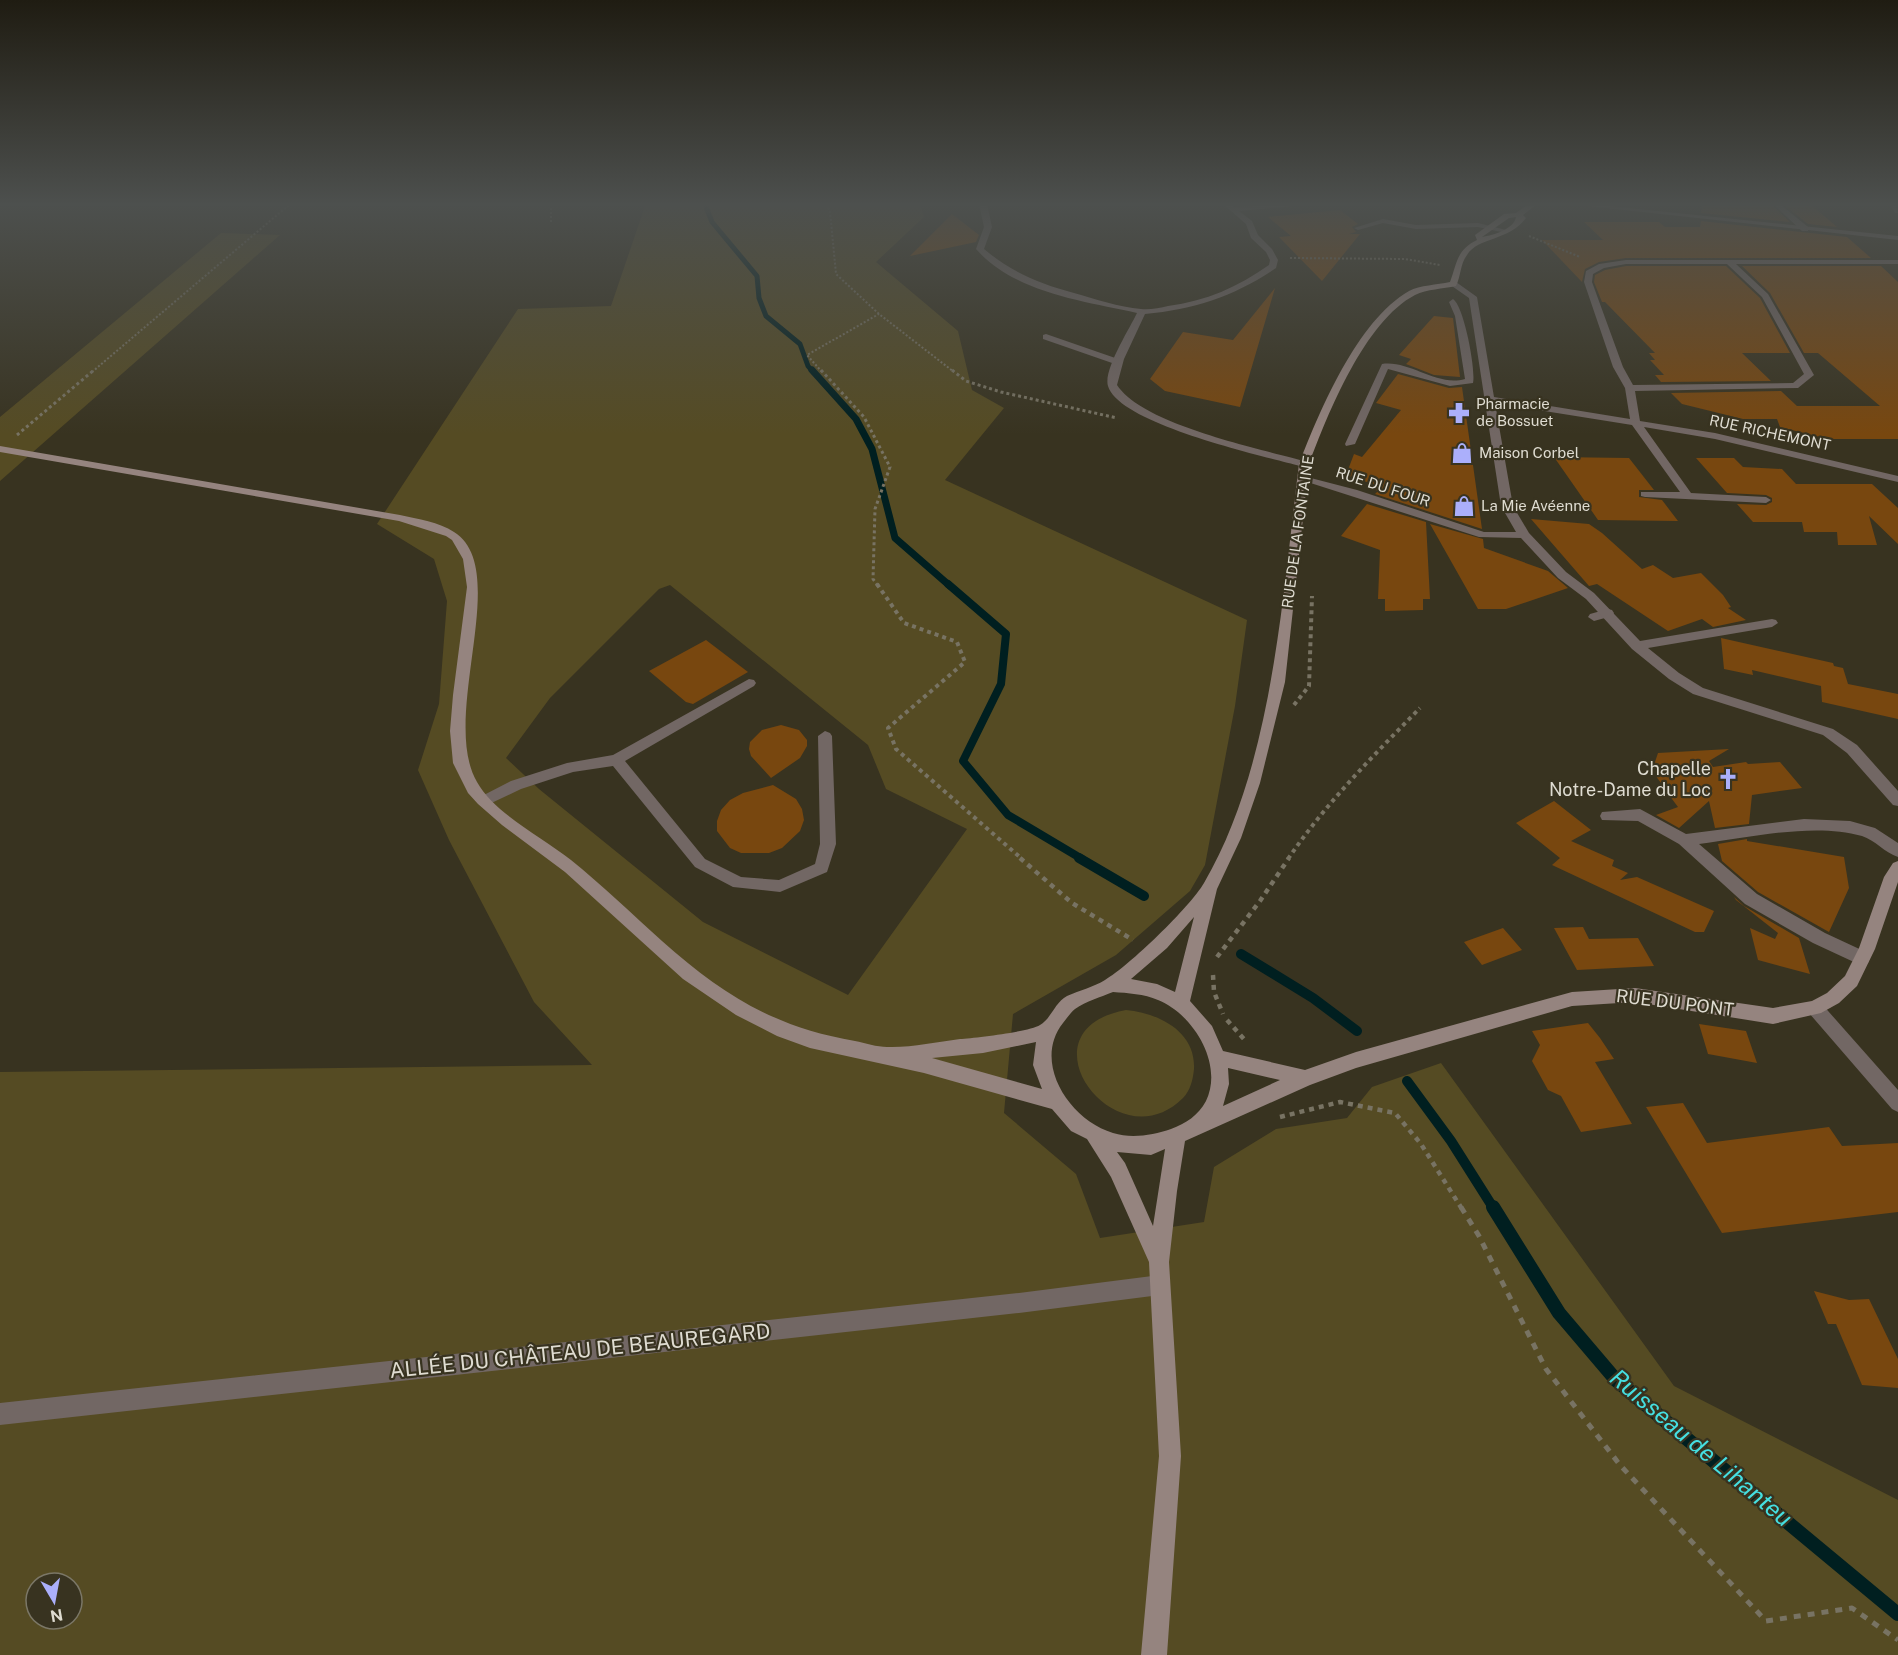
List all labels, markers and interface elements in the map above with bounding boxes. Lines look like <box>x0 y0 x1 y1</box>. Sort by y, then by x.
place label: Pharmacie de Bossuet <box>1476 395 1554 429</box>
pharmacy icon: Pharmacie de Bossuet <box>1447 401 1471 425</box>
street label: RUE RICHEMONT <box>1708 411 1832 454</box>
shop icon: Maison Corbel <box>1450 441 1474 465</box>
place label: Maison Corbel <box>1479 444 1579 461</box>
street label: RUE DE LA FONTAINE <box>1278 454 1317 609</box>
street label: RUE DU FOUR <box>1334 463 1433 510</box>
shop icon: La Mie Avéenne <box>1452 494 1476 518</box>
place label: La Mie Avéenne <box>1481 497 1590 514</box>
place label: Chapelle Notre-Dame du Loc <box>1549 758 1711 800</box>
church icon: Chapelle Notre-Dame du Loc <box>1716 767 1740 791</box>
street label: RUE DU PONT <box>1615 985 1735 1020</box>
street label: ALLÉE DU CHÂTEAU DE BEAUREGARD <box>388 1318 772 1383</box>
water label: Ruisseau de Lihanteu <box>1605 1363 1798 1532</box>
north arrow <box>24 1571 84 1631</box>
text: N <box>49 1605 64 1626</box>

